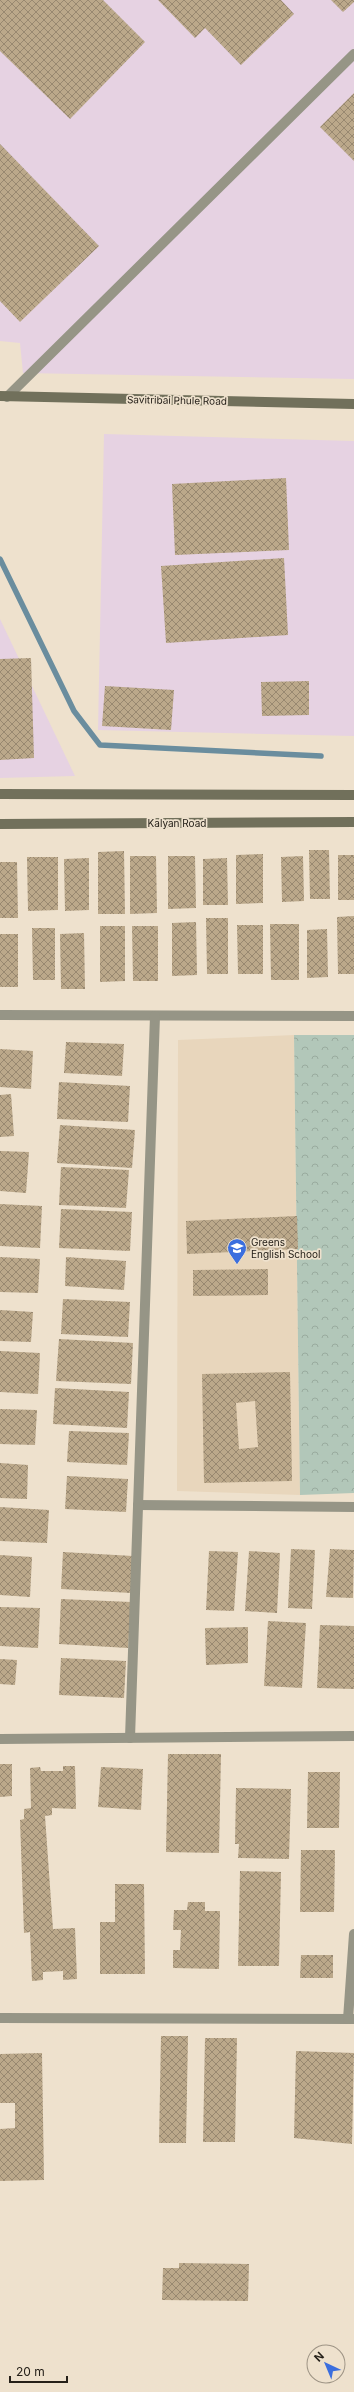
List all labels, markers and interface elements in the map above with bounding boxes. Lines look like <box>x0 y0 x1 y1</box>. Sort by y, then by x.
street label: Savitribai Phule Road <box>127 393 227 407</box>
street label: Kalyan Road <box>148 817 206 829</box>
place label: Greens English School <box>251 1236 320 1260</box>
school or university icon: Greens English School <box>226 1237 248 1265</box>
north arrow <box>306 2344 346 2384</box>
text: N <box>311 2349 327 2365</box>
scale bar <box>10 2358 67 2384</box>
text: 20 m <box>16 2364 45 2379</box>

